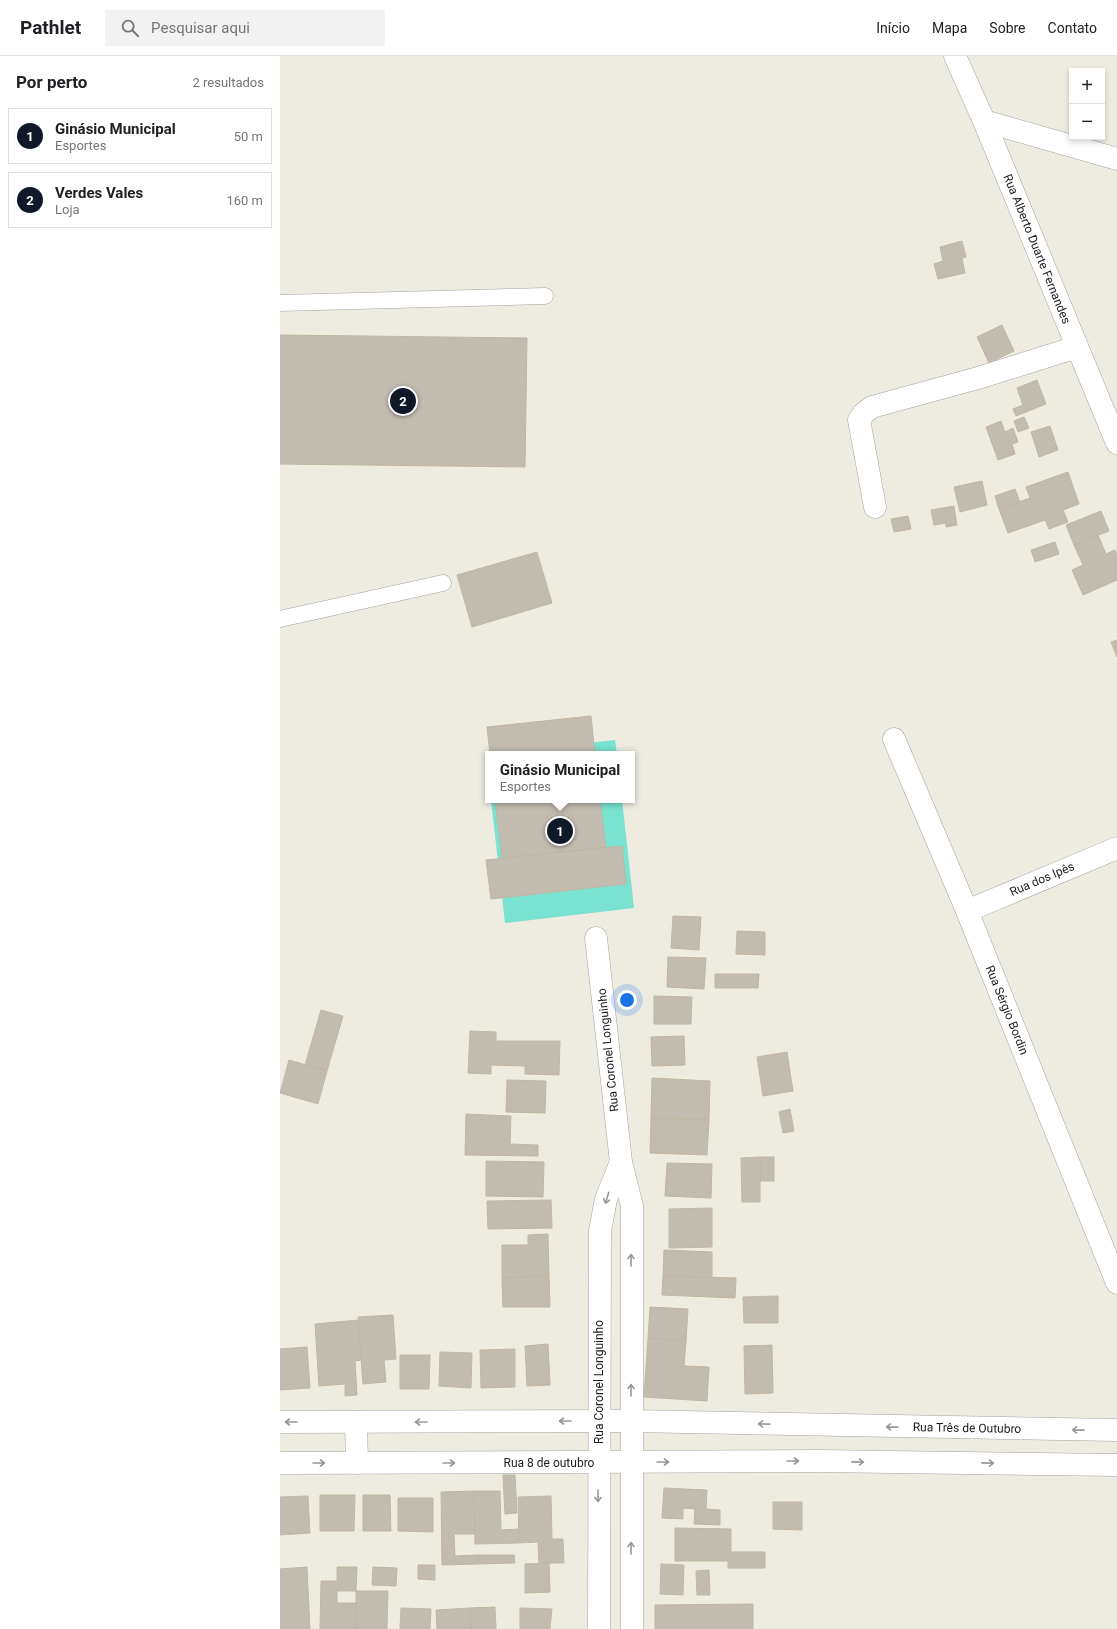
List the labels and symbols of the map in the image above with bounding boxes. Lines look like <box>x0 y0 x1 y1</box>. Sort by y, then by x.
street label: Rua Alberto Duarte Fernandes <box>1001 172 1073 326</box>
pin: 2 <box>390 386 416 416</box>
pin: 1 <box>547 816 573 846</box>
street label: Rua dos Ipês <box>1008 859 1076 899</box>
street label: Rua Sérgio Bordin <box>983 963 1031 1057</box>
street label: Rua Coronel Longuinho <box>595 987 621 1112</box>
your location <box>617 990 637 1010</box>
one-way arrow <box>603 1192 610 1205</box>
one-way arrow <box>627 1254 635 1267</box>
street label: Rua Coronel Longuinho <box>592 1320 606 1444</box>
one-way arrow <box>627 1384 635 1397</box>
one-way arrow <box>559 1417 572 1425</box>
one-way arrow <box>285 1418 298 1426</box>
one-way arrow <box>415 1418 428 1426</box>
street label: Rua Três de Outubro <box>913 1420 1022 1436</box>
one-way arrow <box>758 1421 771 1428</box>
one-way arrow <box>886 1423 899 1431</box>
one-way arrow <box>1072 1426 1085 1433</box>
street label: Rua 8 de outubro <box>504 1456 595 1470</box>
one-way arrow <box>786 1457 799 1465</box>
one-way arrow <box>656 1458 669 1466</box>
one-way arrow <box>851 1458 864 1465</box>
one-way arrow <box>312 1459 325 1467</box>
one-way arrow <box>442 1459 455 1467</box>
one-way arrow <box>981 1460 994 1467</box>
one-way arrow <box>594 1489 602 1502</box>
one-way arrow <box>627 1542 635 1555</box>

